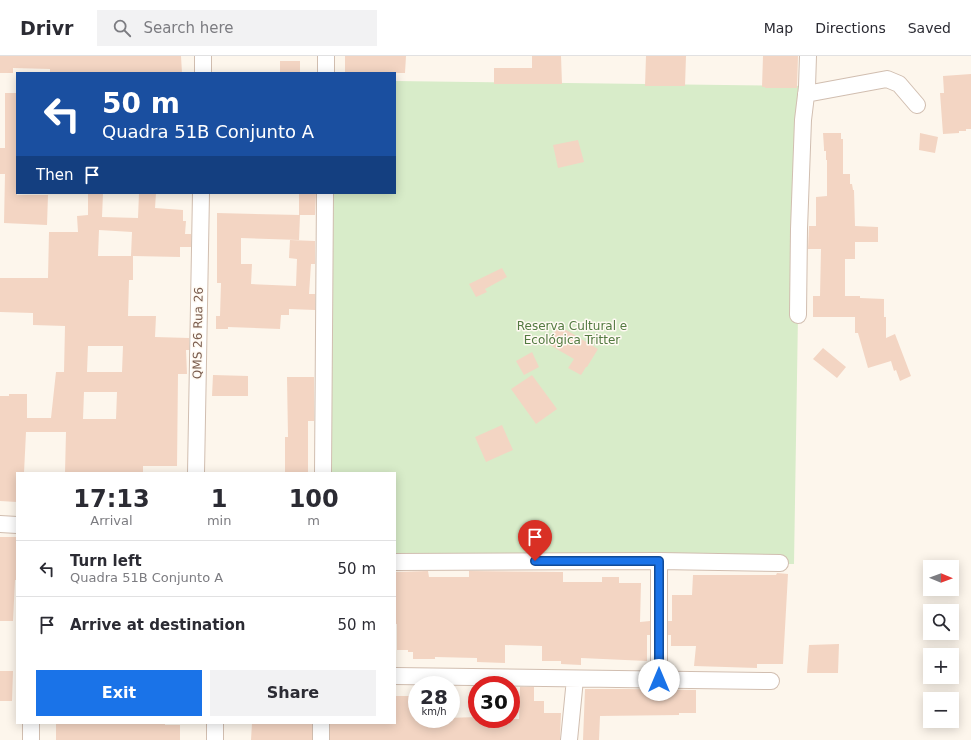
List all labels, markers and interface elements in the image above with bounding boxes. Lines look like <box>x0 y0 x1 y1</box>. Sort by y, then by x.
search box <box>97 10 377 46</box>
text: Drivr <box>20 17 73 39</box>
icon: search <box>111 17 133 39</box>
text: Search here <box>143 19 234 37</box>
text: Map <box>764 20 793 36</box>
text: Directions <box>815 20 886 36</box>
text: Saved <box>908 20 951 36</box>
text: 50 m <box>102 87 180 120</box>
icon: left <box>36 88 88 140</box>
text: Quadra 51B Conjunto A <box>102 121 314 142</box>
icon: arrive <box>81 164 103 186</box>
text: Then <box>36 166 73 184</box>
street label: QMS 26 Rua 26 <box>190 287 206 379</box>
park label: Reserva Cultural e Ecológica Tritter <box>517 319 627 347</box>
text: 17:13 <box>73 485 150 513</box>
text: 1 <box>211 485 227 513</box>
text: 100 <box>289 485 339 513</box>
text: Arrival <box>90 513 133 528</box>
text: min <box>207 513 231 528</box>
text: m <box>307 513 320 528</box>
pin <box>518 520 552 561</box>
icon: arrive <box>524 526 546 548</box>
text: Turn left <box>70 552 142 570</box>
icon: left <box>36 558 58 580</box>
text: 50 m <box>338 560 376 578</box>
north arrow <box>923 560 959 596</box>
map controls <box>923 560 959 728</box>
text: Quadra 51B Conjunto A <box>70 570 223 585</box>
button: search <box>923 604 959 640</box>
icon: arrive <box>36 614 58 636</box>
text: Arrive at destination <box>70 616 245 634</box>
text: 50 m <box>338 616 376 634</box>
button: + <box>923 648 959 684</box>
position arrow <box>638 659 680 701</box>
button: Exit <box>36 670 202 716</box>
button: Share <box>210 670 376 716</box>
speed limit sign: 30 <box>468 676 520 728</box>
text: 28 <box>420 685 448 709</box>
button: − <box>923 692 959 728</box>
text: km/h <box>421 706 447 717</box>

